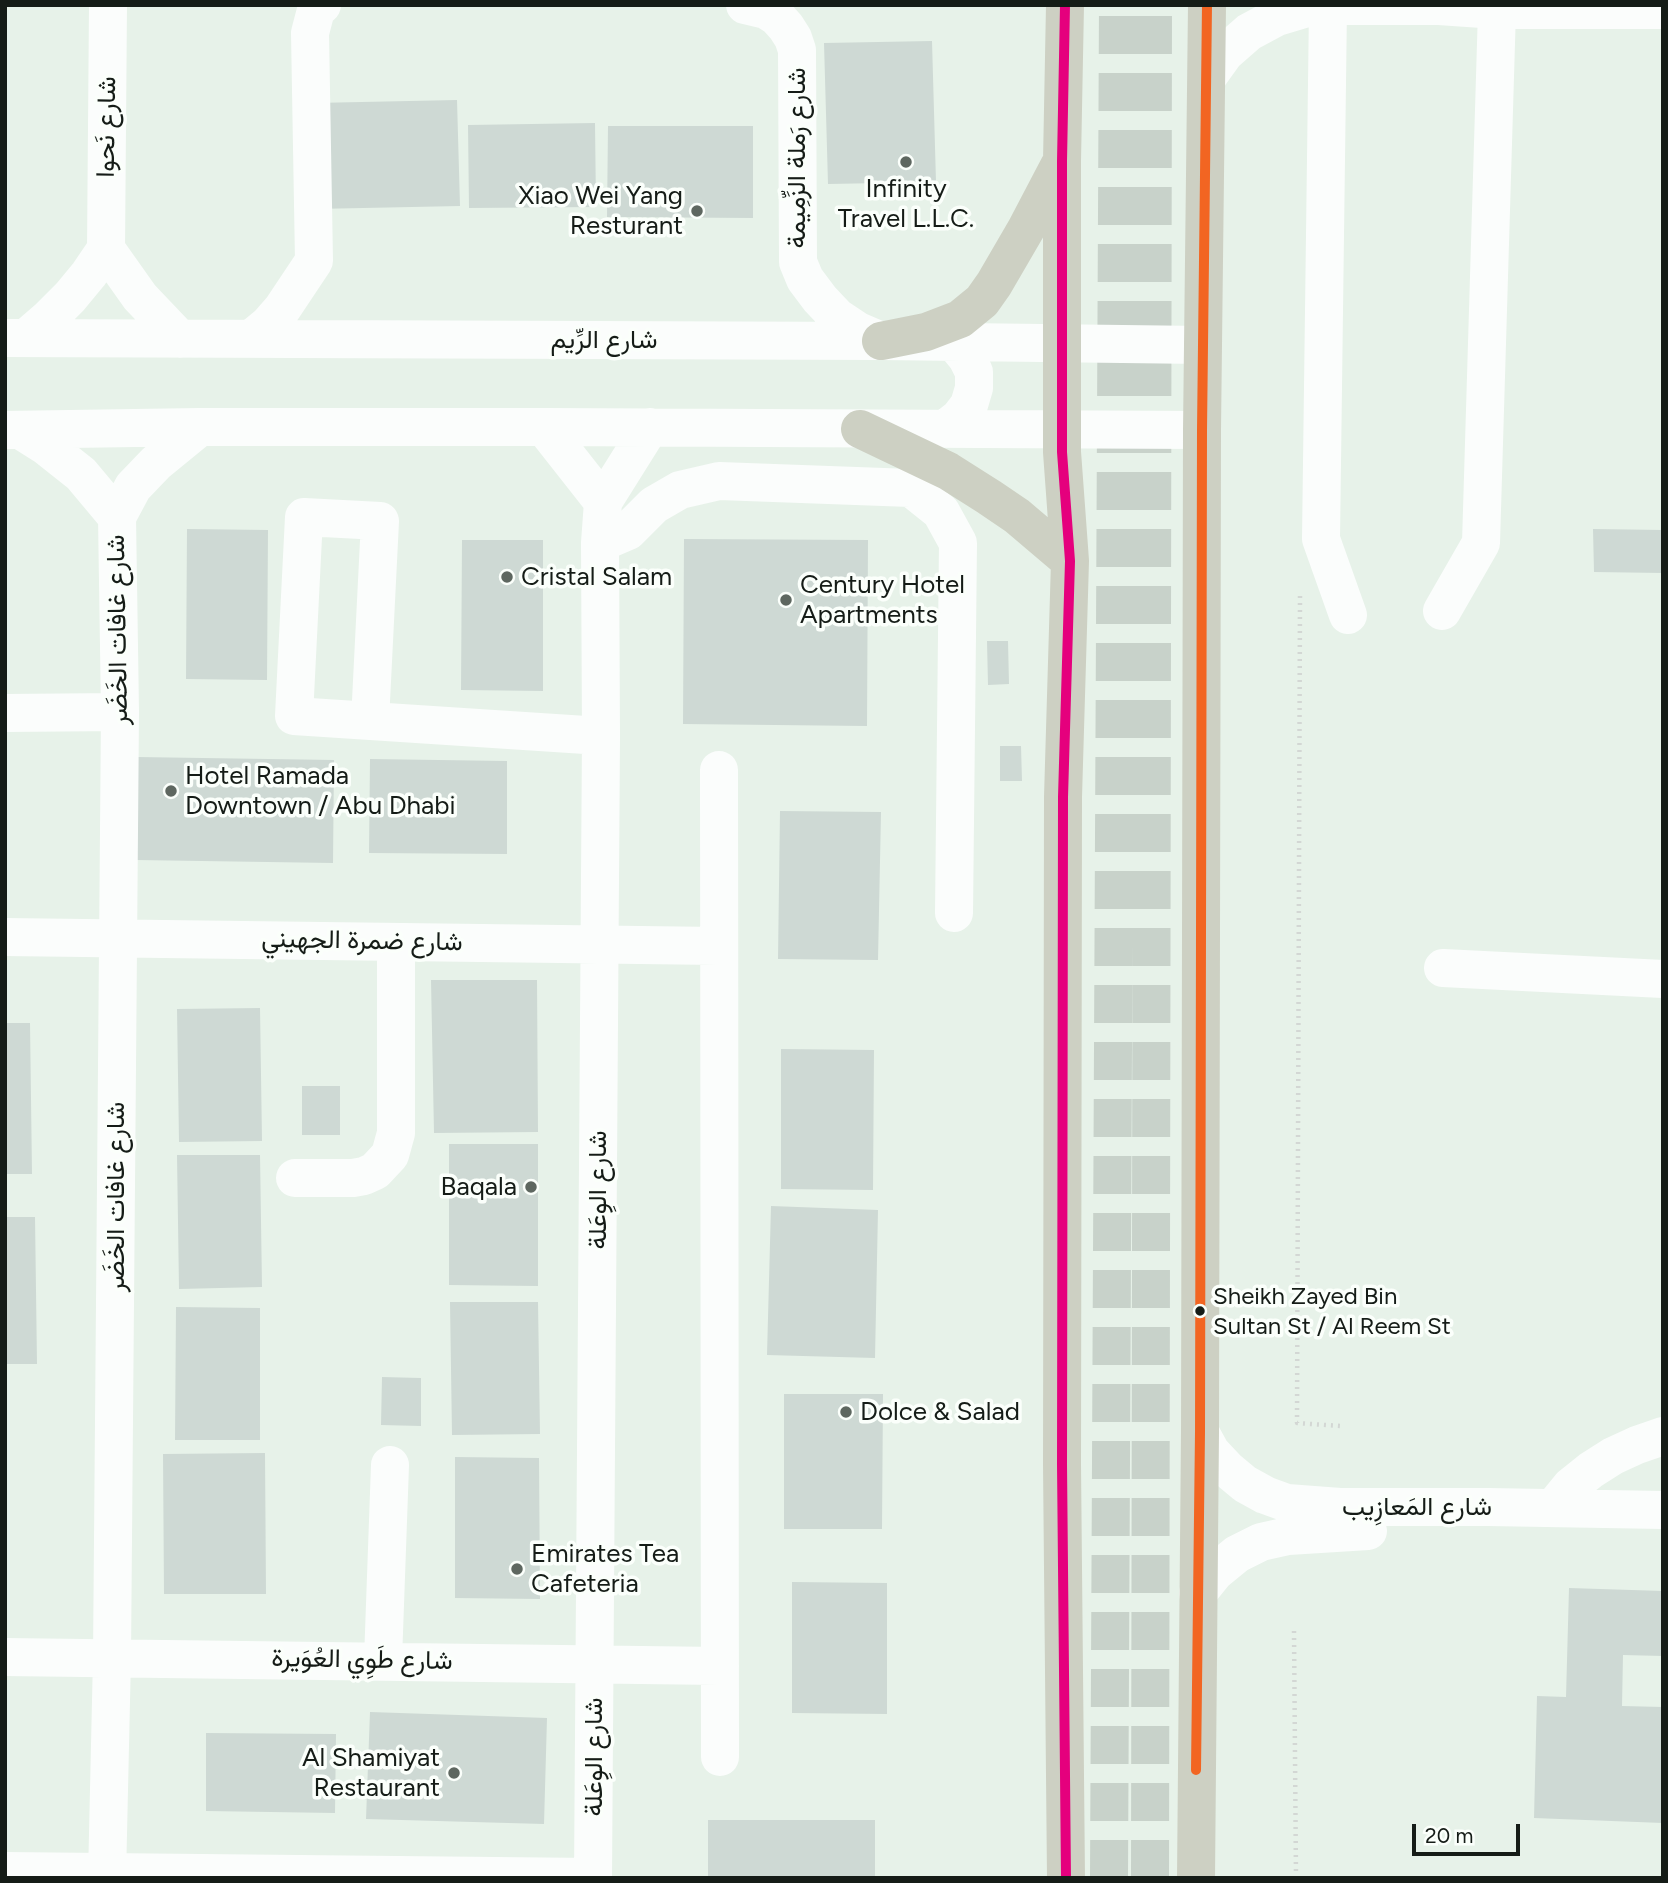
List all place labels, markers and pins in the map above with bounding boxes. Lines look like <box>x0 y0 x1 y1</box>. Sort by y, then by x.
marker: Infinity Travel L.L.C. <box>898 154 914 170</box>
place label: Infinity Travel L.L.C. <box>838 173 974 234</box>
place label: Xiao Wei Yang Resturant <box>519 180 683 242</box>
marker: Xiao Wei Yang Resturant <box>689 203 705 219</box>
place label: Cristal Salam <box>521 561 672 593</box>
marker: Cristal Salam <box>499 569 515 585</box>
place label: Century Hotel Apartments <box>800 569 965 630</box>
marker: Century Hotel Apartments <box>778 592 794 608</box>
place label: Hotel Ramada Downtown / Abu Dhabi <box>185 760 456 822</box>
marker: Hotel Ramada Downtown / Abu Dhabi <box>163 783 179 799</box>
place label: Baqala <box>441 1171 517 1203</box>
marker: Baqala <box>523 1179 539 1195</box>
place label: Sheikh Zayed Bin Sultan St / Al Reem St <box>1213 1283 1451 1339</box>
marker: Sheikh Zayed Bin Sultan St / Al Reem St <box>1193 1304 1207 1318</box>
place label: Dolce & Salad <box>860 1396 1020 1428</box>
marker: Dolce & Salad <box>838 1404 854 1420</box>
place label: Emirates Tea Cafeteria <box>531 1538 679 1600</box>
marker: Emirates Tea Cafeteria <box>509 1561 525 1577</box>
place label: Al Shamiyat Restaurant <box>302 1742 440 1803</box>
marker: Al Shamiyat Restaurant <box>446 1765 462 1781</box>

